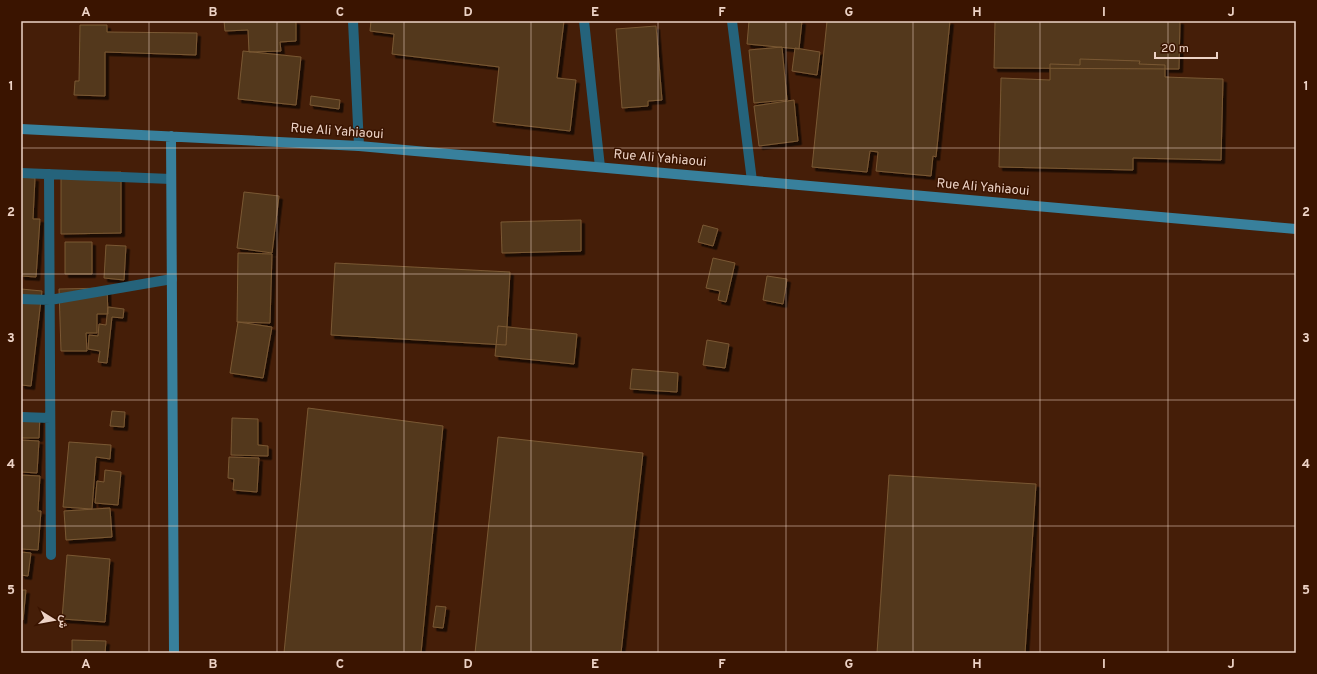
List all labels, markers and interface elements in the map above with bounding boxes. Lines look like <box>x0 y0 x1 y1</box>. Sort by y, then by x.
text: A <box>81 5 91 21</box>
text: B <box>209 5 218 21</box>
text: C <box>336 5 344 21</box>
text: D <box>463 5 473 21</box>
text: E <box>591 5 599 21</box>
text: F <box>718 5 726 21</box>
text: G <box>845 5 854 21</box>
text: H <box>972 5 982 21</box>
text: I <box>1102 5 1106 21</box>
text: J <box>1227 5 1235 21</box>
scale bar <box>1155 34 1217 60</box>
text: 20 m <box>1161 41 1189 57</box>
text: 1 <box>8 79 14 95</box>
text: 1 <box>1303 79 1309 95</box>
street label: Rue Ali Yahiaoui <box>290 121 384 143</box>
street label: Rue Ali Yahiaoui <box>613 147 707 171</box>
street label: Rue Ali Yahiaoui <box>936 176 1030 200</box>
text: 2 <box>7 205 15 221</box>
text: 2 <box>1302 205 1310 221</box>
text: 3 <box>7 331 15 347</box>
text: 3 <box>1302 331 1310 347</box>
text: 4 <box>7 457 15 473</box>
text: 4 <box>1302 457 1310 473</box>
text: 5 <box>7 583 15 599</box>
text: 5 <box>1302 583 1310 599</box>
north arrow <box>34 600 74 640</box>
text: ش <box>55 614 71 630</box>
text: A <box>81 657 91 673</box>
text: B <box>209 657 218 673</box>
text: C <box>336 657 344 673</box>
text: D <box>463 657 473 673</box>
text: E <box>591 657 599 673</box>
text: F <box>718 657 726 673</box>
text: G <box>845 657 854 673</box>
text: H <box>972 657 982 673</box>
text: I <box>1102 657 1106 673</box>
text: J <box>1227 657 1235 673</box>

